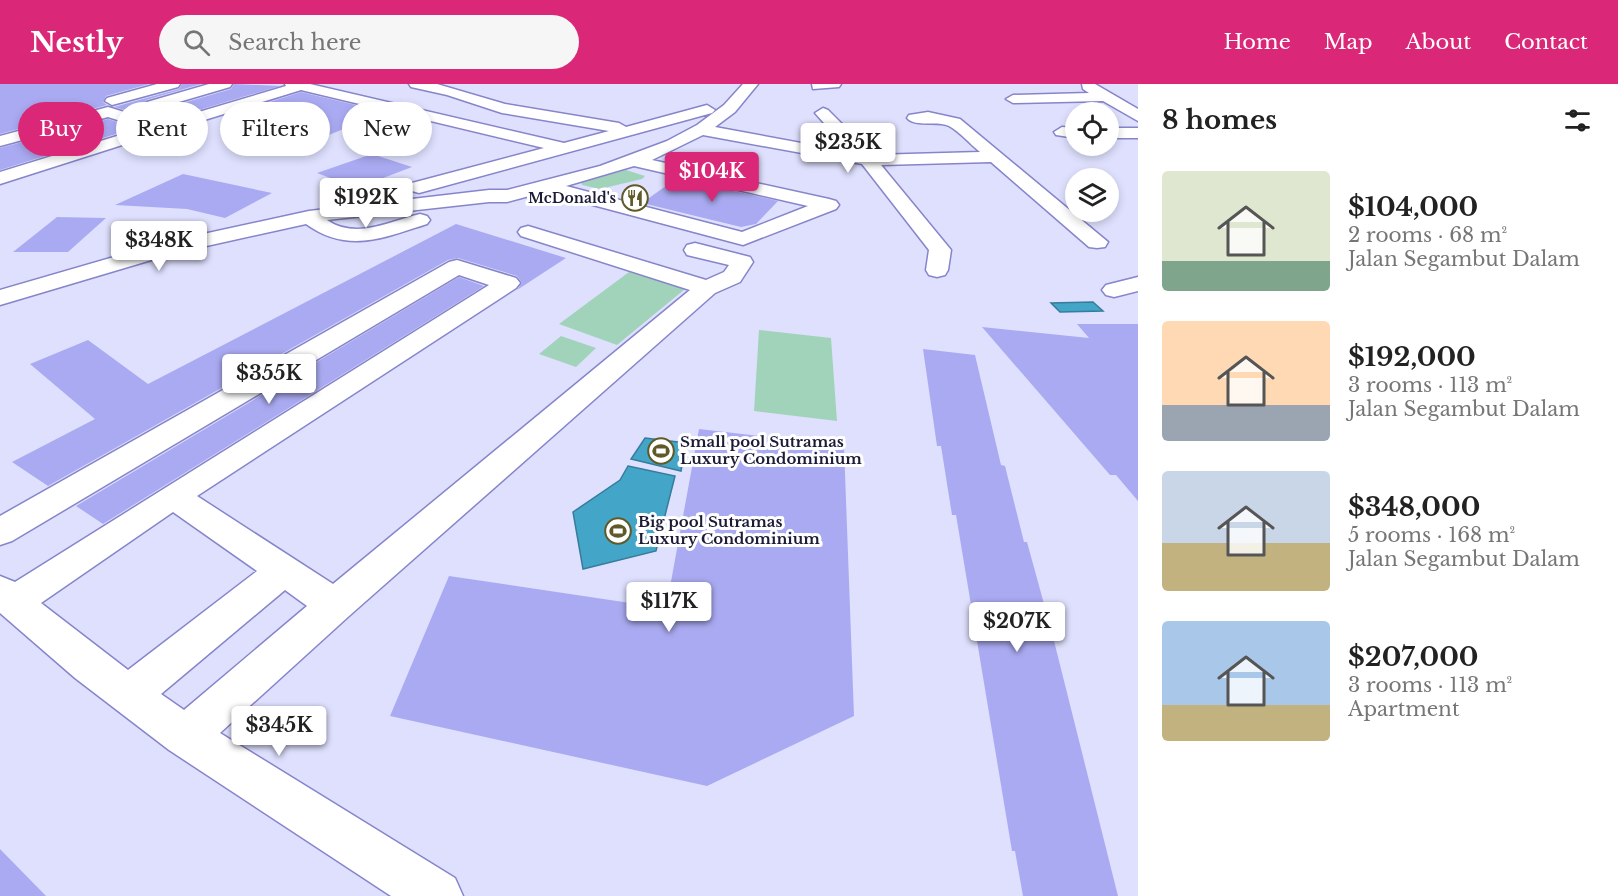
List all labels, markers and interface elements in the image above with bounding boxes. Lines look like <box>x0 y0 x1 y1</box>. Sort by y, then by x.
search box <box>159 15 579 69</box>
text: Nestly <box>30 25 123 60</box>
icon: search <box>180 26 213 59</box>
text: Search here <box>228 29 361 56</box>
text: Home <box>1224 29 1291 55</box>
text: Map <box>1324 29 1372 55</box>
text: About <box>1405 29 1471 55</box>
text: Contact <box>1504 29 1588 55</box>
chip: Buy <box>18 102 104 156</box>
chip: Rent <box>116 102 208 156</box>
chip: Filters <box>220 102 330 156</box>
chip: New <box>342 102 432 156</box>
map controls <box>1065 102 1119 222</box>
button: locate <box>1065 102 1119 156</box>
text: 8 homes <box>1162 104 1277 136</box>
icon: filters <box>1561 104 1594 137</box>
pin: $235K <box>806 123 890 174</box>
text: $235K <box>815 130 881 154</box>
pin: $104K <box>670 152 754 203</box>
text: $104K <box>679 159 745 183</box>
button: layers <box>1065 168 1119 222</box>
pin: $192K <box>324 178 408 229</box>
restaurant icon: McDonald's <box>620 183 650 213</box>
text: $192K <box>334 185 398 209</box>
place label: McDonald's <box>528 189 616 207</box>
text: $104,000 <box>1348 191 1478 223</box>
icon: home <box>1210 195 1282 267</box>
pin: $348K <box>117 221 201 272</box>
text: 2 rooms · 68 m² <box>1348 223 1507 247</box>
text: $348K <box>125 228 193 252</box>
text: Jalan Segambut Dalam <box>1348 247 1580 271</box>
text: $192,000 <box>1348 341 1476 373</box>
icon: home <box>1210 345 1282 417</box>
pin: $355K <box>227 354 311 405</box>
text: $355K <box>236 361 302 385</box>
text: 3 rooms · 113 m² <box>1348 373 1512 397</box>
text: Jalan Segambut Dalam <box>1348 397 1580 421</box>
place label: Small pool Sutramas Luxury Condominium <box>680 432 862 468</box>
sports icon: Small pool Sutramas Luxury Condominium <box>646 436 676 466</box>
text: $348,000 <box>1348 491 1480 523</box>
icon: home <box>1210 495 1282 567</box>
place label: Big pool Sutramas Luxury Condominium <box>638 512 820 548</box>
sports icon: Big pool Sutramas Luxury Condominium <box>603 516 633 546</box>
text: 5 rooms · 168 m² <box>1348 523 1515 547</box>
text: Jalan Segambut Dalam <box>1348 547 1580 571</box>
pin: $117K <box>627 582 711 633</box>
text: $117K <box>640 589 698 613</box>
pin: $207K <box>975 602 1059 653</box>
text: $207K <box>983 609 1051 633</box>
text: $207,000 <box>1348 641 1478 673</box>
icon: home <box>1210 645 1282 717</box>
text: 3 rooms · 113 m² <box>1348 673 1512 697</box>
text: Apartment <box>1348 697 1459 721</box>
pin: $345K <box>237 706 321 757</box>
text: $345K <box>245 713 313 737</box>

